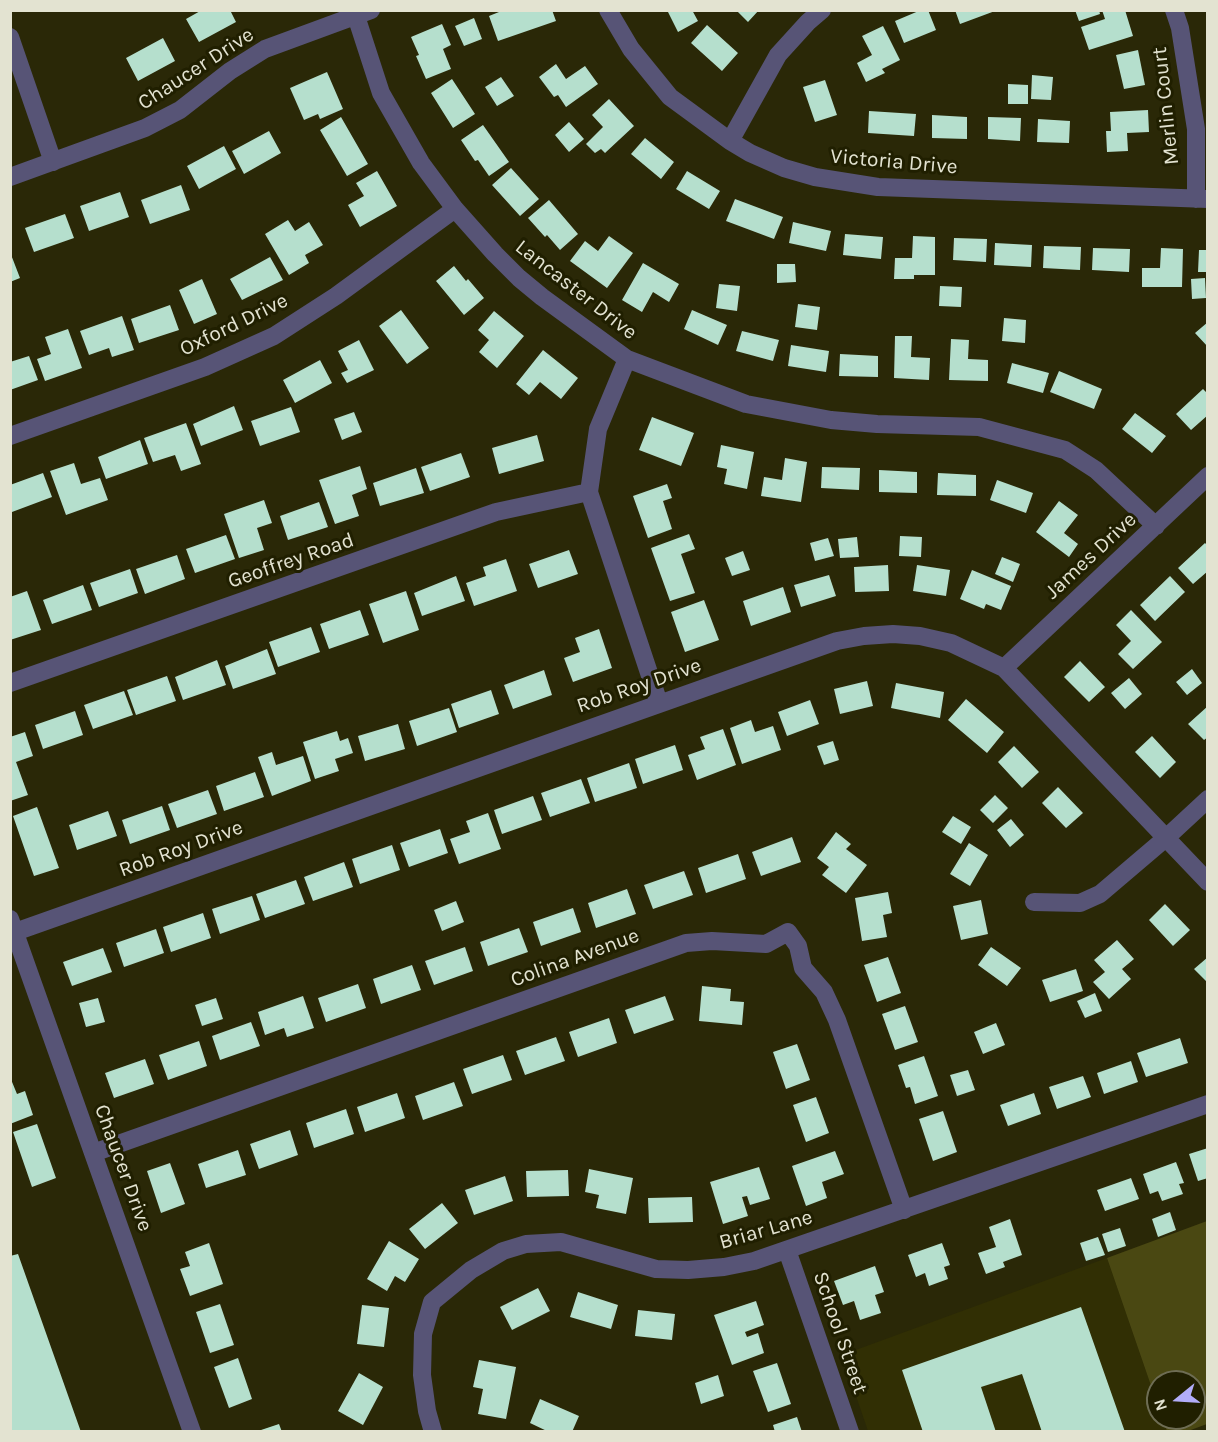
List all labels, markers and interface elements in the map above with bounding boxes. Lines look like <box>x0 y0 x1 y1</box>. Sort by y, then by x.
street label: Chaucer Drive <box>133 22 259 116</box>
street label: Merlin Court <box>1147 46 1185 166</box>
street label: Victoria Drive <box>829 144 959 180</box>
street label: Lancaster Drive <box>510 235 642 345</box>
street label: Oxford Drive <box>176 288 292 362</box>
street label: James Drive <box>1040 507 1142 605</box>
street label: Geoffrey Road <box>225 528 357 594</box>
street label: Rob Roy Drive <box>573 653 705 719</box>
street label: Rob Roy Drive <box>116 815 246 883</box>
street label: Colina Avenue <box>507 923 643 993</box>
street label: Chaucer Drive <box>88 1101 158 1235</box>
street label: Briar Lane <box>716 1205 816 1255</box>
street label: School Street <box>807 1269 873 1397</box>
north arrow <box>1146 1370 1206 1430</box>
text: N <box>1150 1397 1171 1414</box>

